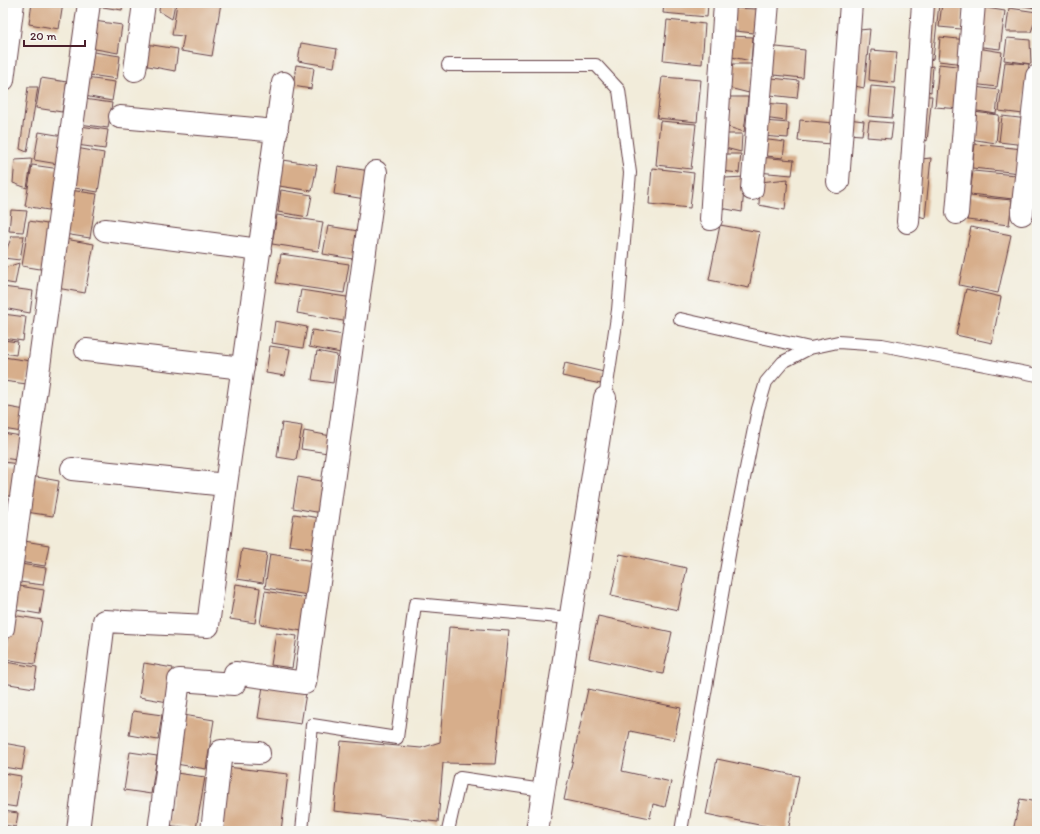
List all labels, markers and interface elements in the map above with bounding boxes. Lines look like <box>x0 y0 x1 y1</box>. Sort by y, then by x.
scale bar <box>24 22 85 48</box>
text: 20 m <box>30 29 57 43</box>

